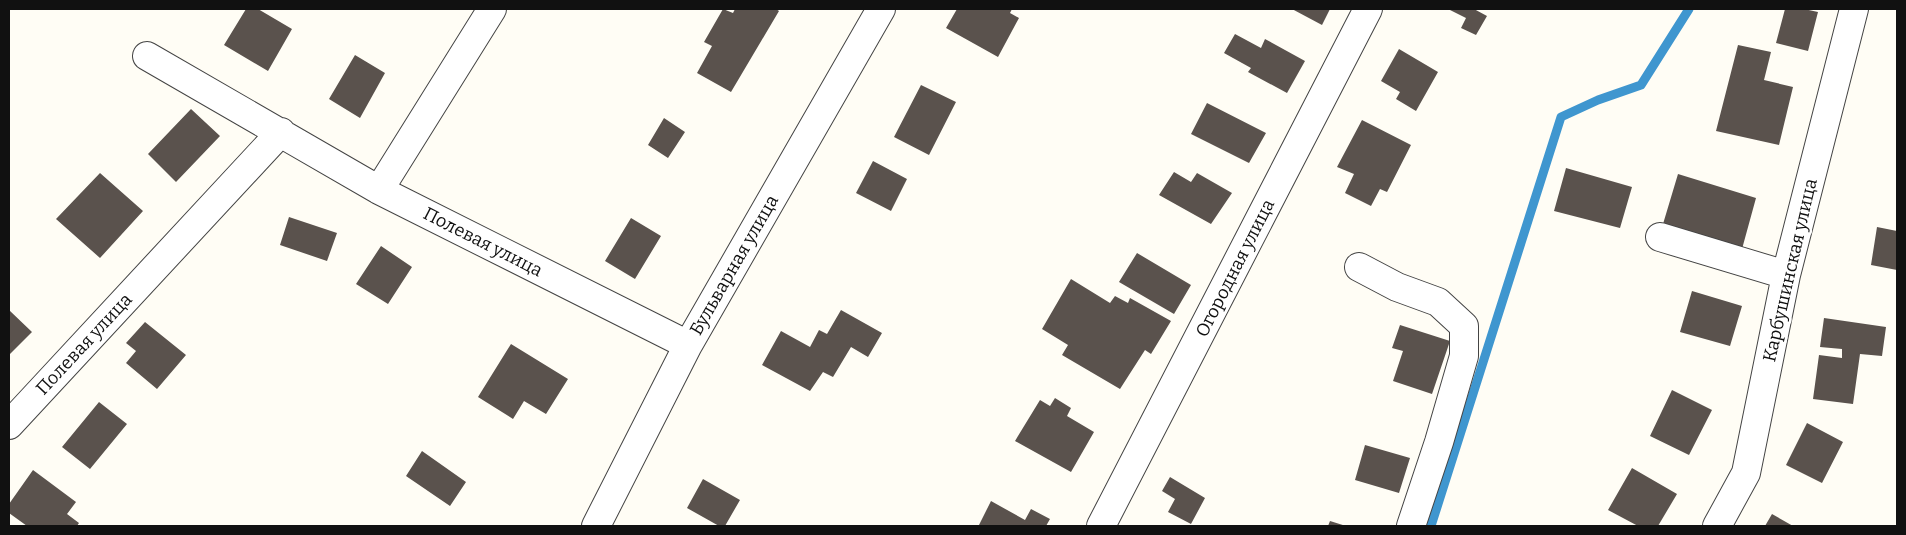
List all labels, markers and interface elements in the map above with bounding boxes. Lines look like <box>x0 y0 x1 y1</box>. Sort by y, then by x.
street label: Карбушинская улица <box>1758 176 1822 364</box>
street label: Бульварная улица <box>685 191 783 339</box>
street label: Огородная улица <box>1191 195 1279 341</box>
street label: Полевая улица <box>420 202 546 282</box>
street label: Полевая улица <box>31 288 137 399</box>

